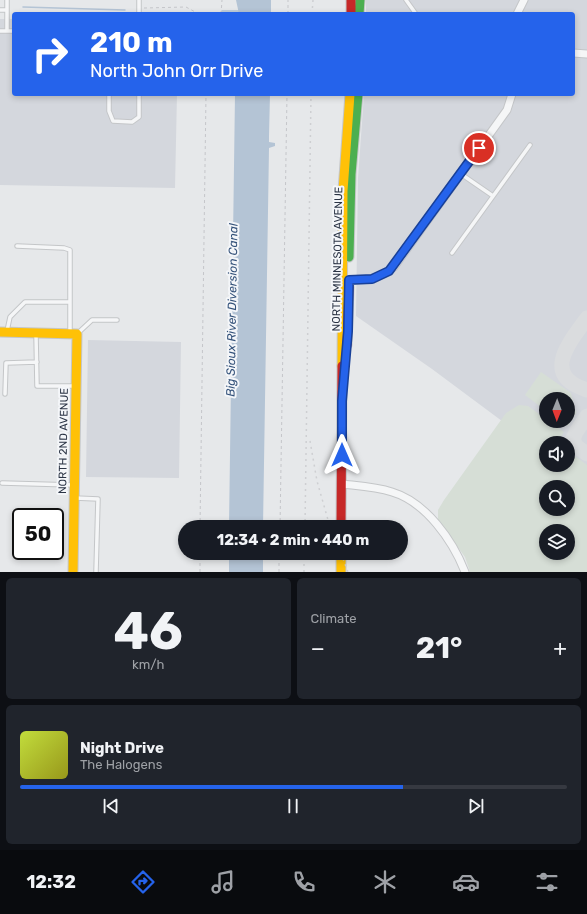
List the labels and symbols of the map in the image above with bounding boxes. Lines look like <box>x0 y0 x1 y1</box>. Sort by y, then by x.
pin <box>462 131 496 165</box>
street label: NORTH MINNESOTA AVENUE <box>330 186 345 331</box>
water label: Big Sioux River Diversion Canal <box>223 222 241 397</box>
street label: NORTH 2ND AVENUE <box>56 388 71 494</box>
north arrow <box>539 392 575 428</box>
position arrow <box>321 434 363 476</box>
speed limit sign: 50 <box>12 508 64 560</box>

